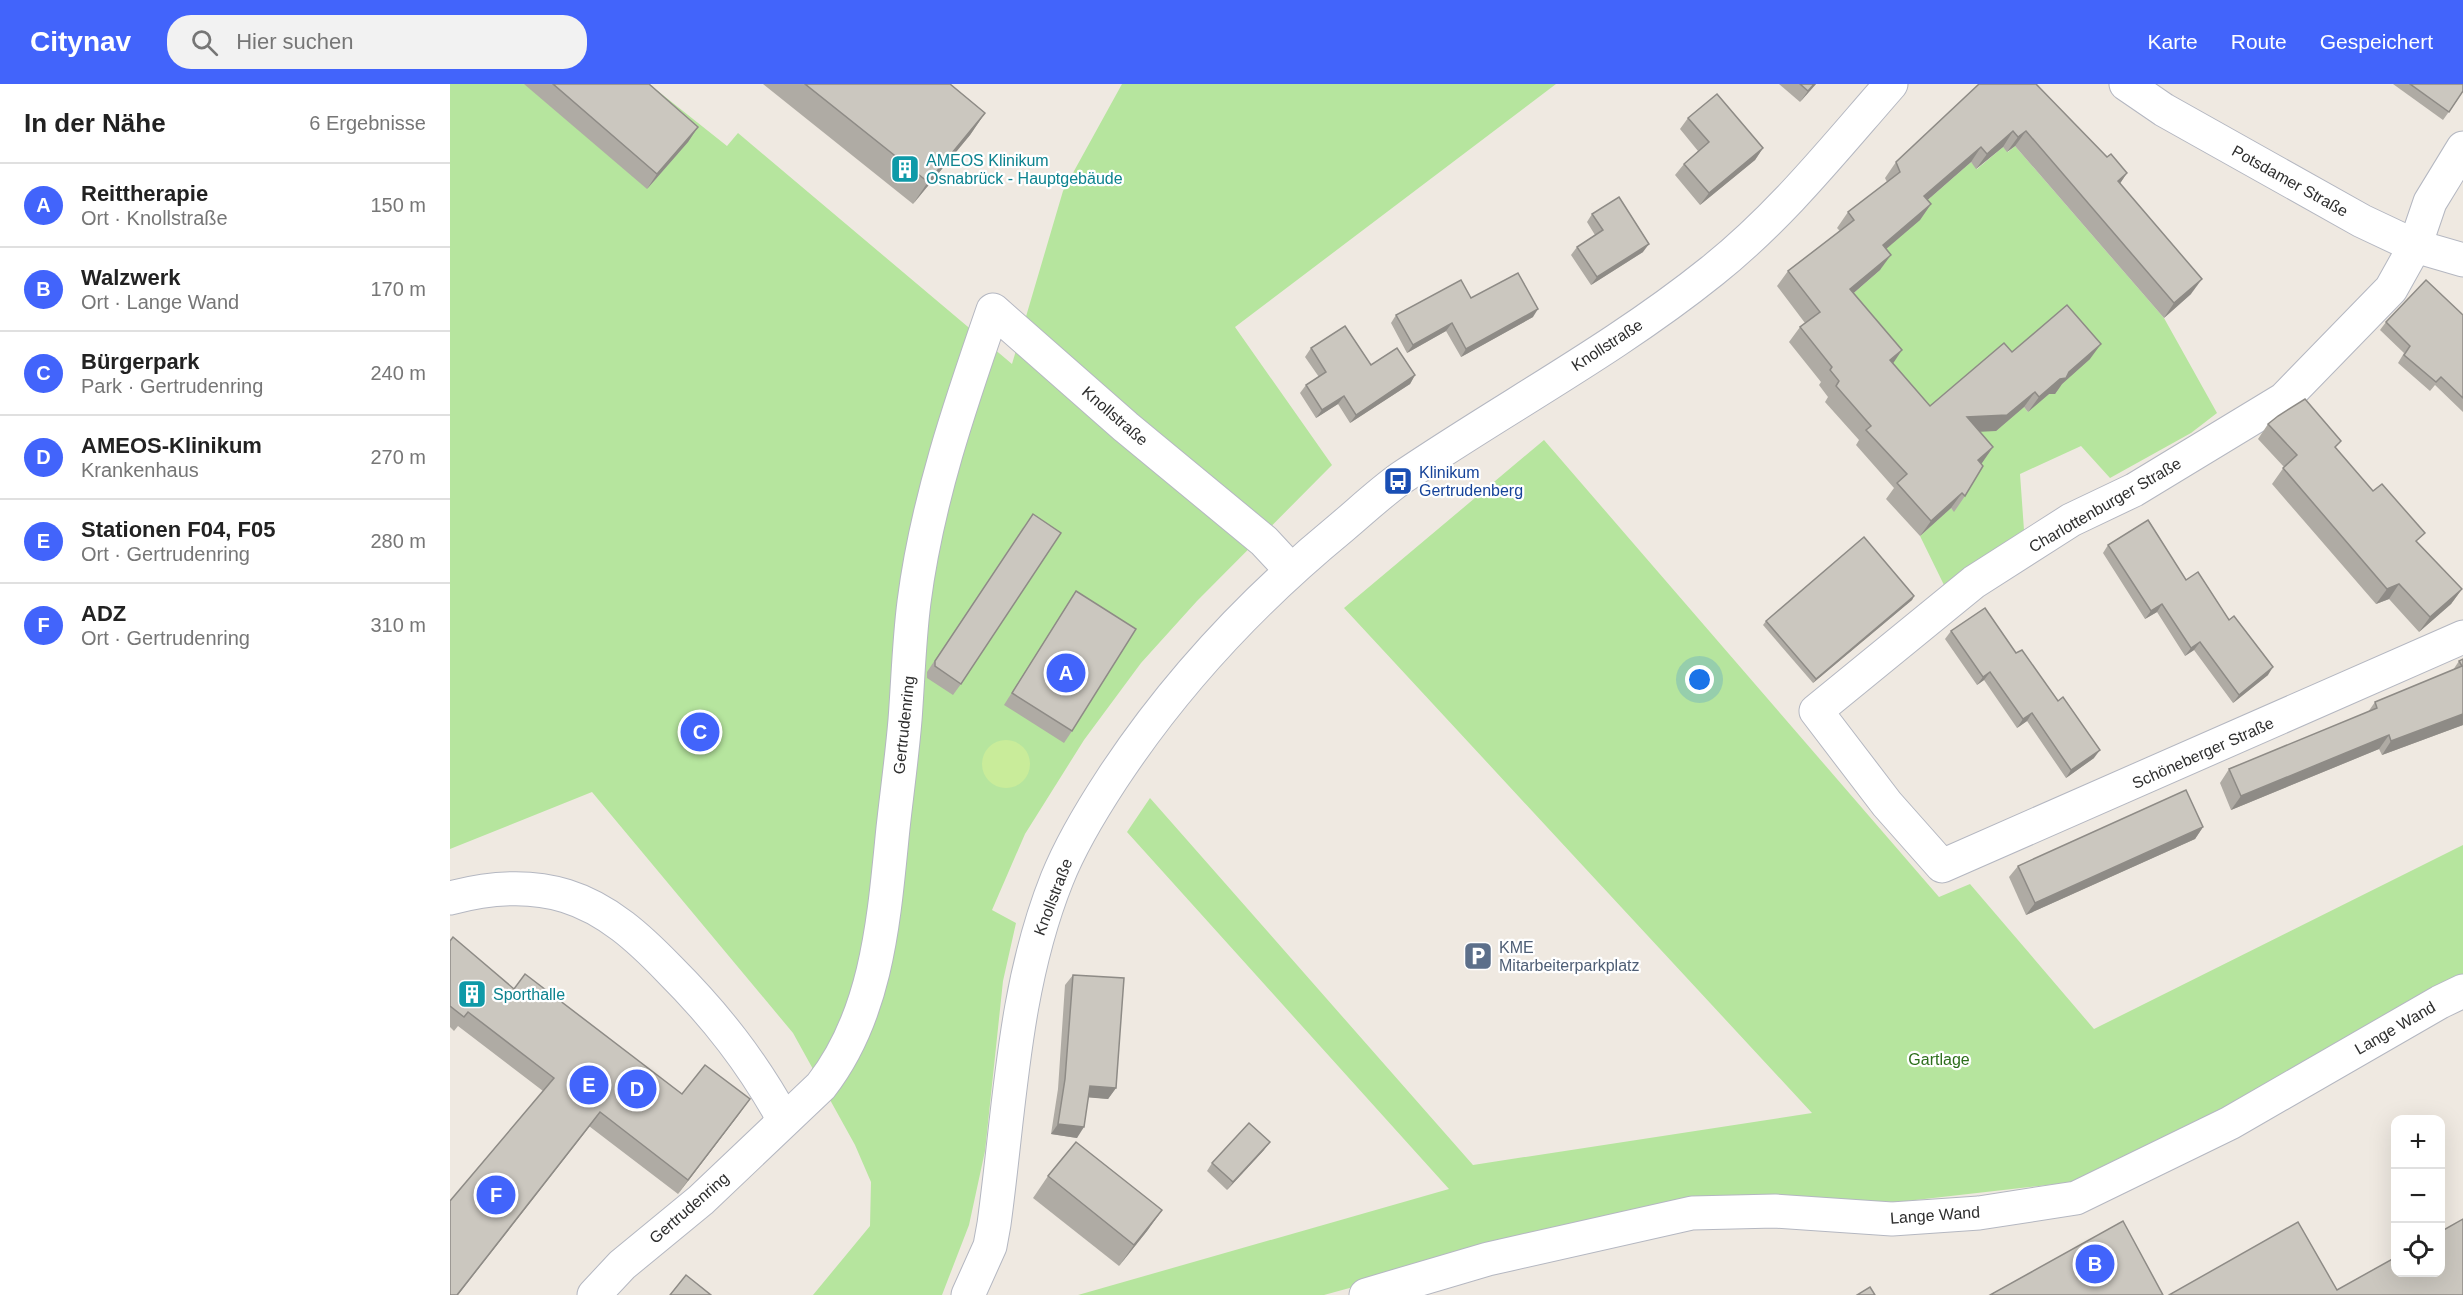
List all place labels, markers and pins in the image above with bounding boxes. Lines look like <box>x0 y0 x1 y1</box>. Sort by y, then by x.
place label: AMEOS Klinikum Osnabrück - Hauptgebäude <box>926 152 1123 187</box>
building icon: AMEOS Klinikum Osnabrück - Hauptgebäude <box>889 153 921 185</box>
place label: Klinikum Gertrudenberg <box>1419 464 1523 499</box>
bus stop icon: Klinikum Gertrudenberg <box>1382 465 1414 497</box>
pin: A <box>1046 650 1086 696</box>
pin: C <box>680 710 720 754</box>
place label: KME Mitarbeiterparkplatz <box>1499 939 1640 974</box>
parking icon: KME Mitarbeiterparkplatz <box>1462 940 1494 972</box>
building icon: Sporthalle <box>456 978 488 1010</box>
place label: Sporthalle <box>493 986 565 1003</box>
pin: E <box>570 1062 608 1108</box>
pin: D <box>618 1066 657 1112</box>
pin: F <box>476 1172 516 1218</box>
pin: B <box>2076 1242 2114 1286</box>

